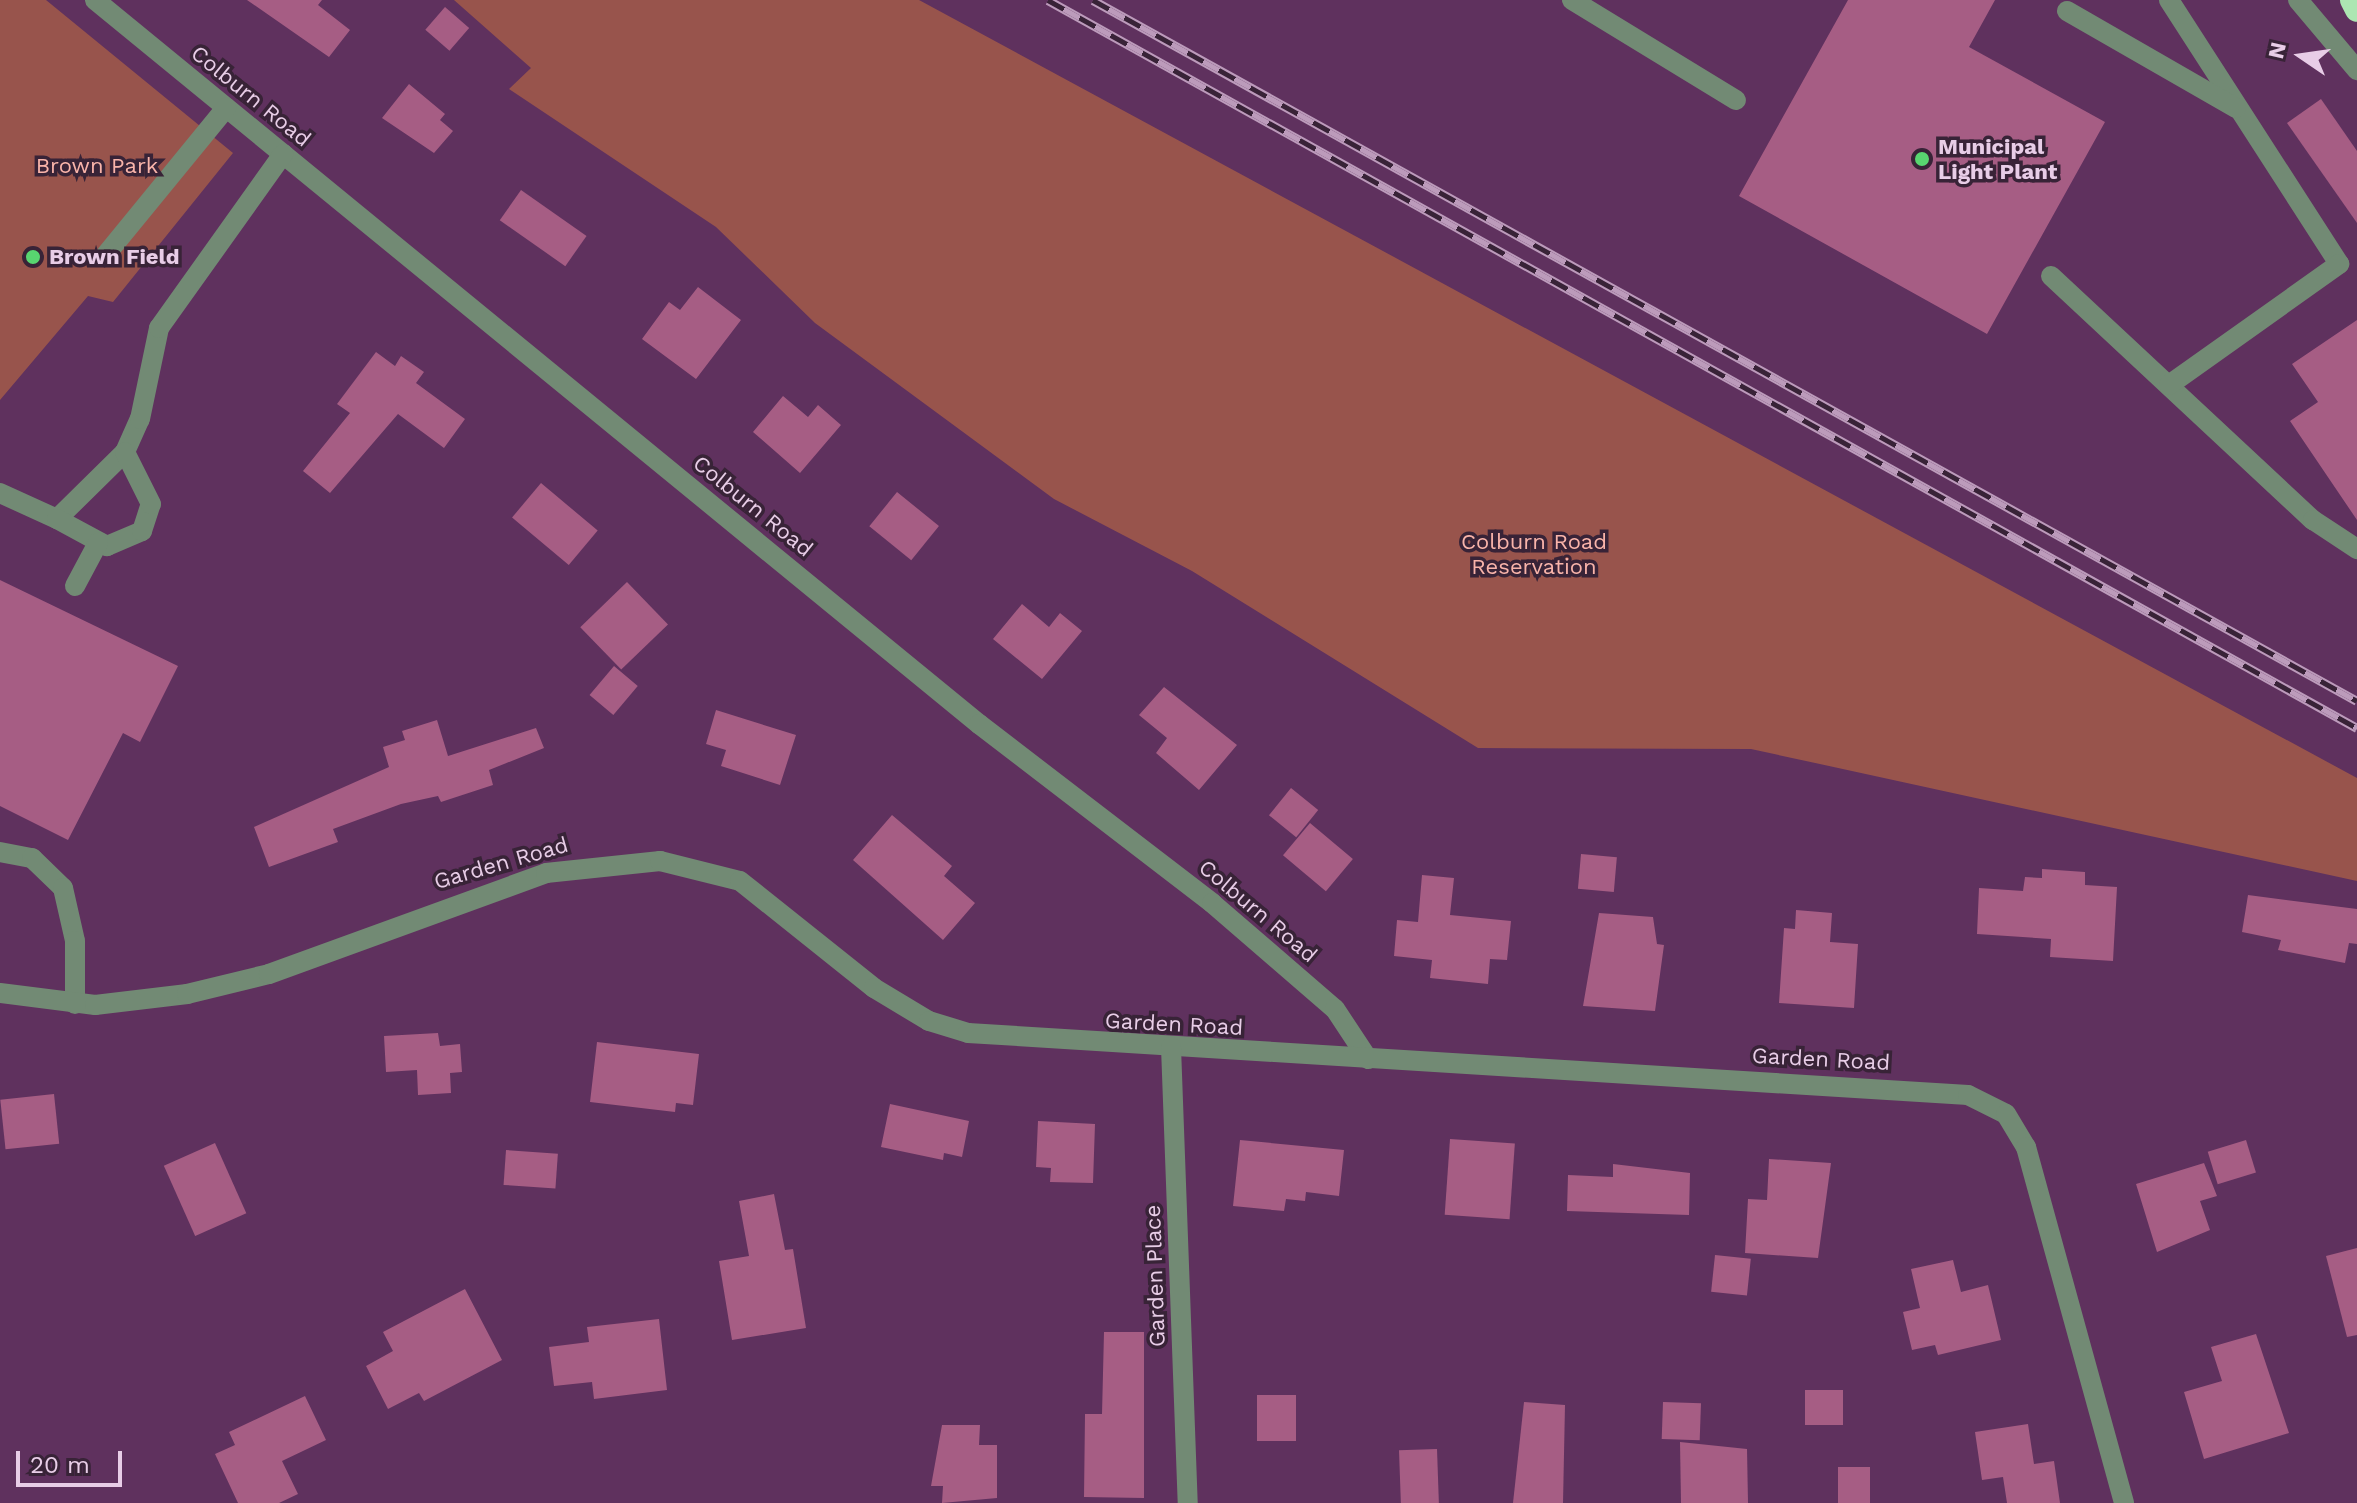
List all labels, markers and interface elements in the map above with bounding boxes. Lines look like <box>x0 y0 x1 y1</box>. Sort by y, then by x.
north arrow <box>2261 16 2341 96</box>
street label: Colburn Road <box>186 40 316 152</box>
text: N <box>2263 40 2291 61</box>
place label: Municipal Light Plant <box>1938 133 2057 184</box>
marker: Municipal Light Plant <box>1913 150 1931 168</box>
park label: Brown Park <box>36 153 158 179</box>
place label: Brown Field <box>49 244 180 270</box>
marker: Brown Field <box>24 248 42 266</box>
street label: Colburn Road <box>688 450 818 562</box>
park label: Colburn Road Reservation <box>1461 528 1607 580</box>
street label: Garden Road <box>431 831 571 895</box>
street label: Colburn Road <box>1194 854 1322 968</box>
street label: Garden Road <box>1104 1007 1244 1041</box>
street label: Garden Road <box>1751 1042 1891 1076</box>
street label: Garden Place <box>1139 1204 1171 1348</box>
scale bar <box>20 1435 126 1485</box>
text: 20 m <box>30 1451 90 1479</box>

